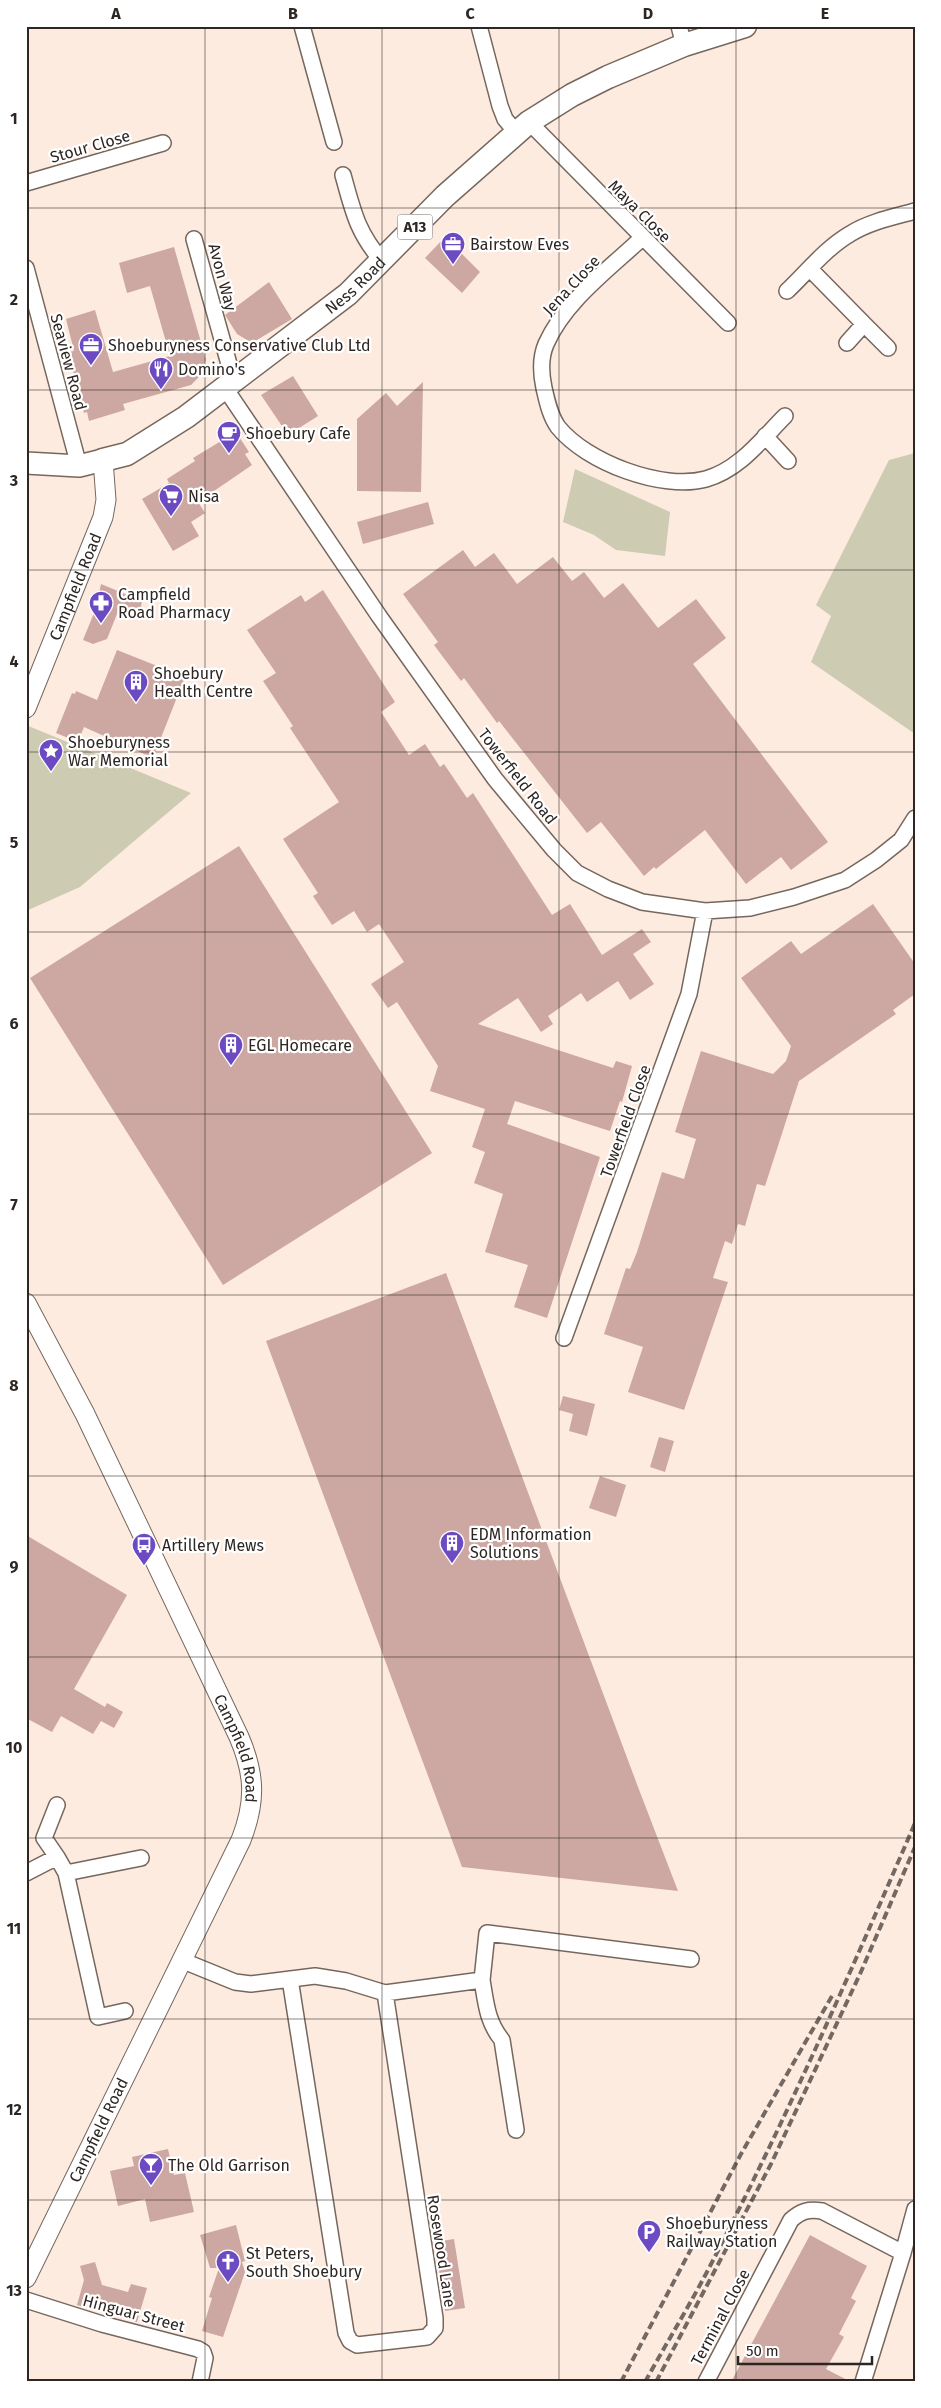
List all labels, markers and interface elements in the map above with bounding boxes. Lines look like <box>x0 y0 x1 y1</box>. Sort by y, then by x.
text: A <box>110 4 121 23</box>
text: B <box>288 4 298 23</box>
text: C <box>465 4 475 23</box>
text: D <box>643 4 653 23</box>
text: E <box>821 4 829 23</box>
text: 1 <box>10 109 18 128</box>
street label: Stour Close <box>48 126 132 167</box>
street label: Maya Close <box>604 176 675 247</box>
road number: A13 <box>398 214 432 240</box>
office icon: Bairstow Eves <box>440 231 466 265</box>
place label: Bairstow Eves <box>470 235 569 254</box>
street label: Avon Way <box>204 241 241 313</box>
street label: Jena Close <box>539 251 604 319</box>
street label: Ness Road <box>321 253 390 318</box>
text: 2 <box>10 290 18 309</box>
street label: Seaview Road <box>46 312 91 413</box>
office icon: Shoeburyness Conservative Club Ltd <box>78 332 104 366</box>
place label: Shoeburyness Conservative Club Ltd <box>108 336 370 355</box>
restaurant icon: Domino's <box>148 356 174 390</box>
place label: Domino's <box>178 360 245 379</box>
cafe icon: Shoebury Cafe <box>216 420 242 454</box>
place label: Shoebury Cafe <box>246 424 351 443</box>
text: 3 <box>9 471 18 490</box>
supermarket icon: Nisa <box>158 483 184 517</box>
place label: Nisa <box>188 487 219 506</box>
street label: Campfield Road <box>45 530 106 643</box>
place label: Campfield Road Pharmacy <box>118 585 230 622</box>
pharmacy icon: Campfield Road Pharmacy <box>88 590 114 624</box>
text: 4 <box>9 652 19 671</box>
place label: Shoebury Health Centre <box>154 664 253 701</box>
building icon: Shoebury Health Centre <box>123 669 149 703</box>
street label: Towerfield Road <box>474 725 561 828</box>
place label: Shoeburyness War Memorial <box>68 733 170 770</box>
place icon: Shoeburyness War Memorial <box>38 738 64 772</box>
text: 5 <box>10 833 19 852</box>
text: 6 <box>9 1014 19 1033</box>
building icon: EGL Homecare <box>218 1032 244 1066</box>
place label: EGL Homecare <box>248 1036 352 1055</box>
street label: Towerfield Close <box>596 1062 655 1180</box>
text: 7 <box>10 1195 18 1214</box>
text: 8 <box>9 1376 19 1395</box>
place label: EDM Information Solutions <box>470 1525 592 1562</box>
building icon: EDM Information Solutions <box>439 1530 465 1564</box>
bus stop icon: Artillery Mews <box>131 1532 157 1566</box>
place label: Artillery Mews <box>162 1536 264 1555</box>
text: 9 <box>10 1557 19 1576</box>
street label: Campfield Road <box>210 1691 261 1803</box>
text: 10 <box>6 1738 22 1757</box>
text: 11 <box>7 1919 21 1938</box>
street label: Campfield Road <box>65 2075 132 2186</box>
text: 12 <box>6 2100 22 2119</box>
bar icon: The Old Garrison <box>138 2152 164 2186</box>
place label: The Old Garrison <box>168 2156 290 2175</box>
street label: Rosewood Lane <box>423 2194 460 2309</box>
place label: Shoeburyness Railway Station <box>666 2214 777 2251</box>
parking icon: Shoeburyness Railway Station <box>636 2219 662 2253</box>
place label: St Peters, South Shoebury <box>246 2244 362 2281</box>
church icon: St Peters, South Shoebury <box>215 2249 241 2283</box>
street label: Terminal Close <box>687 2266 754 2369</box>
text: 13 <box>6 2281 22 2300</box>
street label: Hinguar Street <box>81 2291 187 2336</box>
scale bar <box>738 2333 872 2365</box>
text: 50 m <box>746 2342 779 2360</box>

